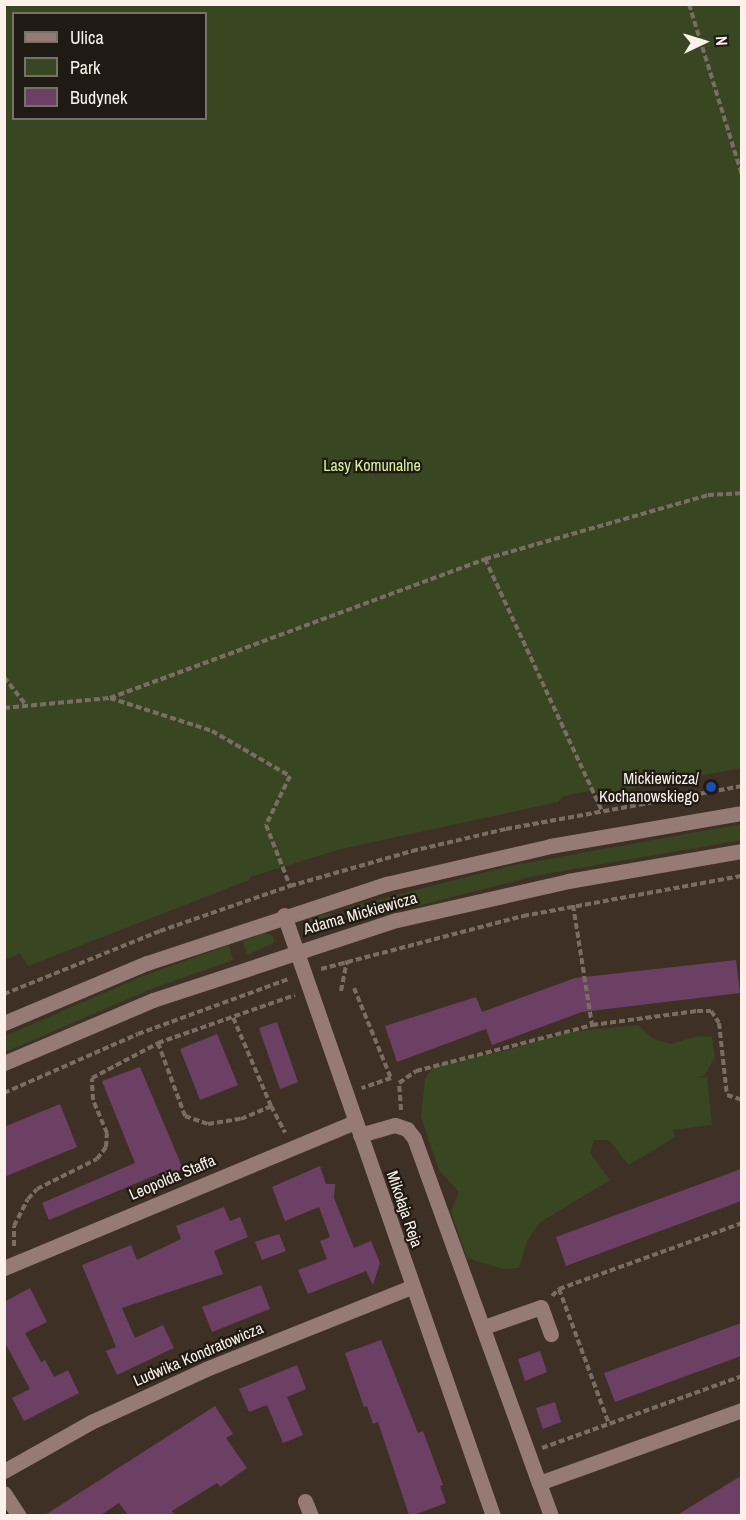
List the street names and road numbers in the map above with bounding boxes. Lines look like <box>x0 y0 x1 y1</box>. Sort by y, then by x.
street label: Adama Mickiewicza <box>301 888 419 938</box>
street label: Leopolda Staffa <box>126 1150 218 1204</box>
street label: Mikołaja Reja <box>383 1168 427 1250</box>
street label: Ludwika Kondratowicza <box>130 1318 266 1390</box>

